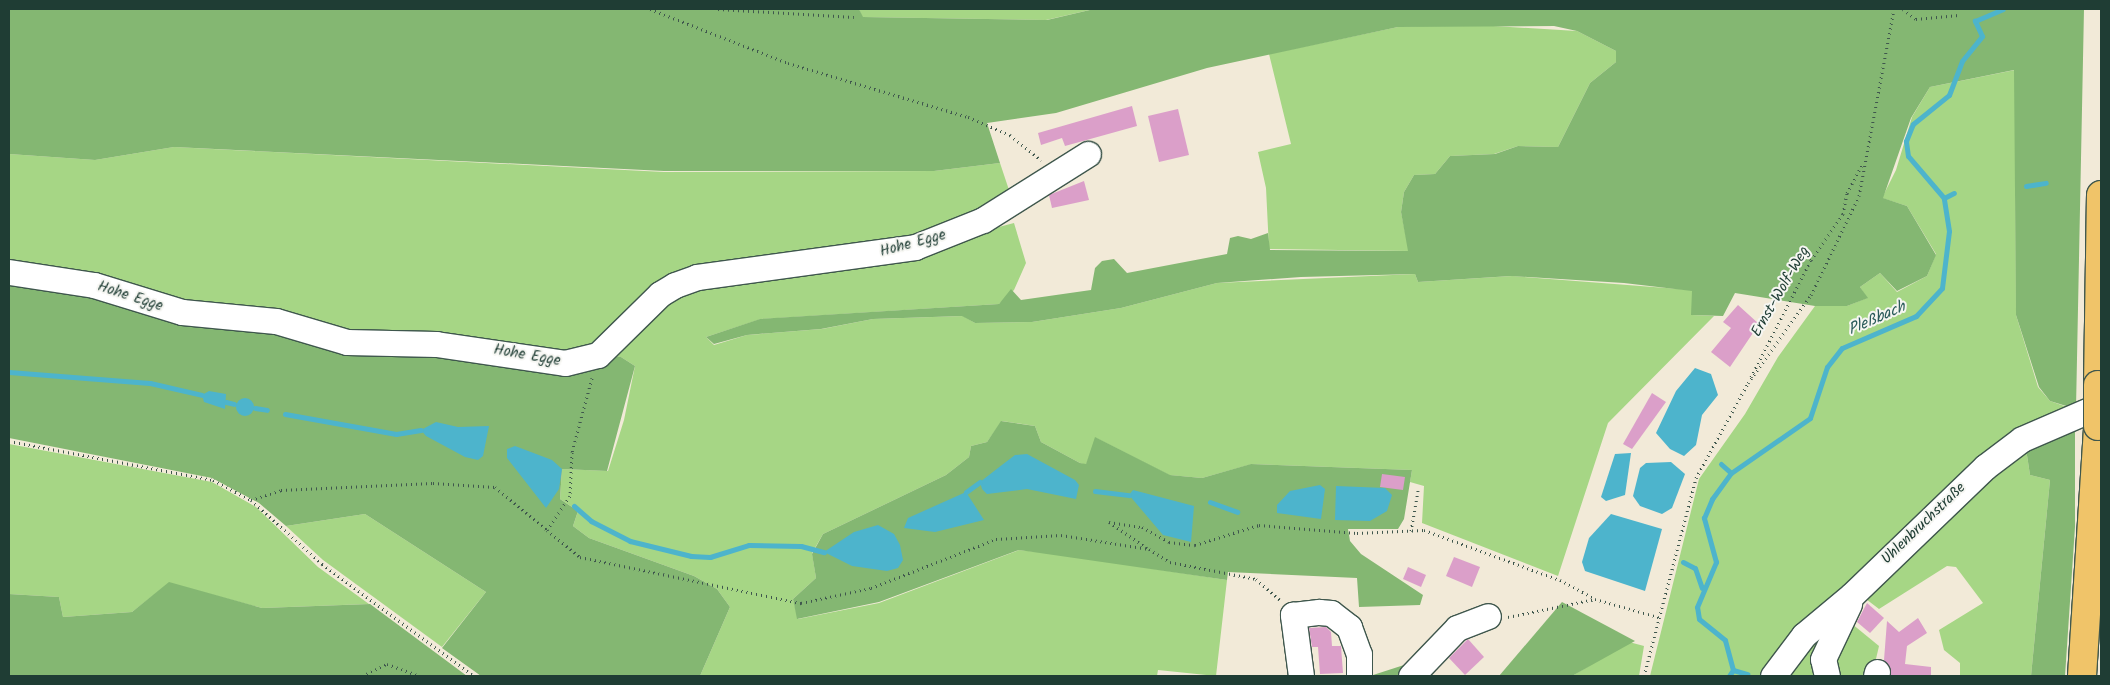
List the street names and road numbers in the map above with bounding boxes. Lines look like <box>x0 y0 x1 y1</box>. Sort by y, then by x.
street label: Hohe Egge <box>878 227 948 261</box>
street label: Ernst-Wolf-Weg <box>1748 244 1814 340</box>
street label: Hohe Egge <box>95 278 165 316</box>
street label: Hohe Egge <box>492 341 562 371</box>
street label: Uhlenbruchstraße <box>1878 479 1970 569</box>

